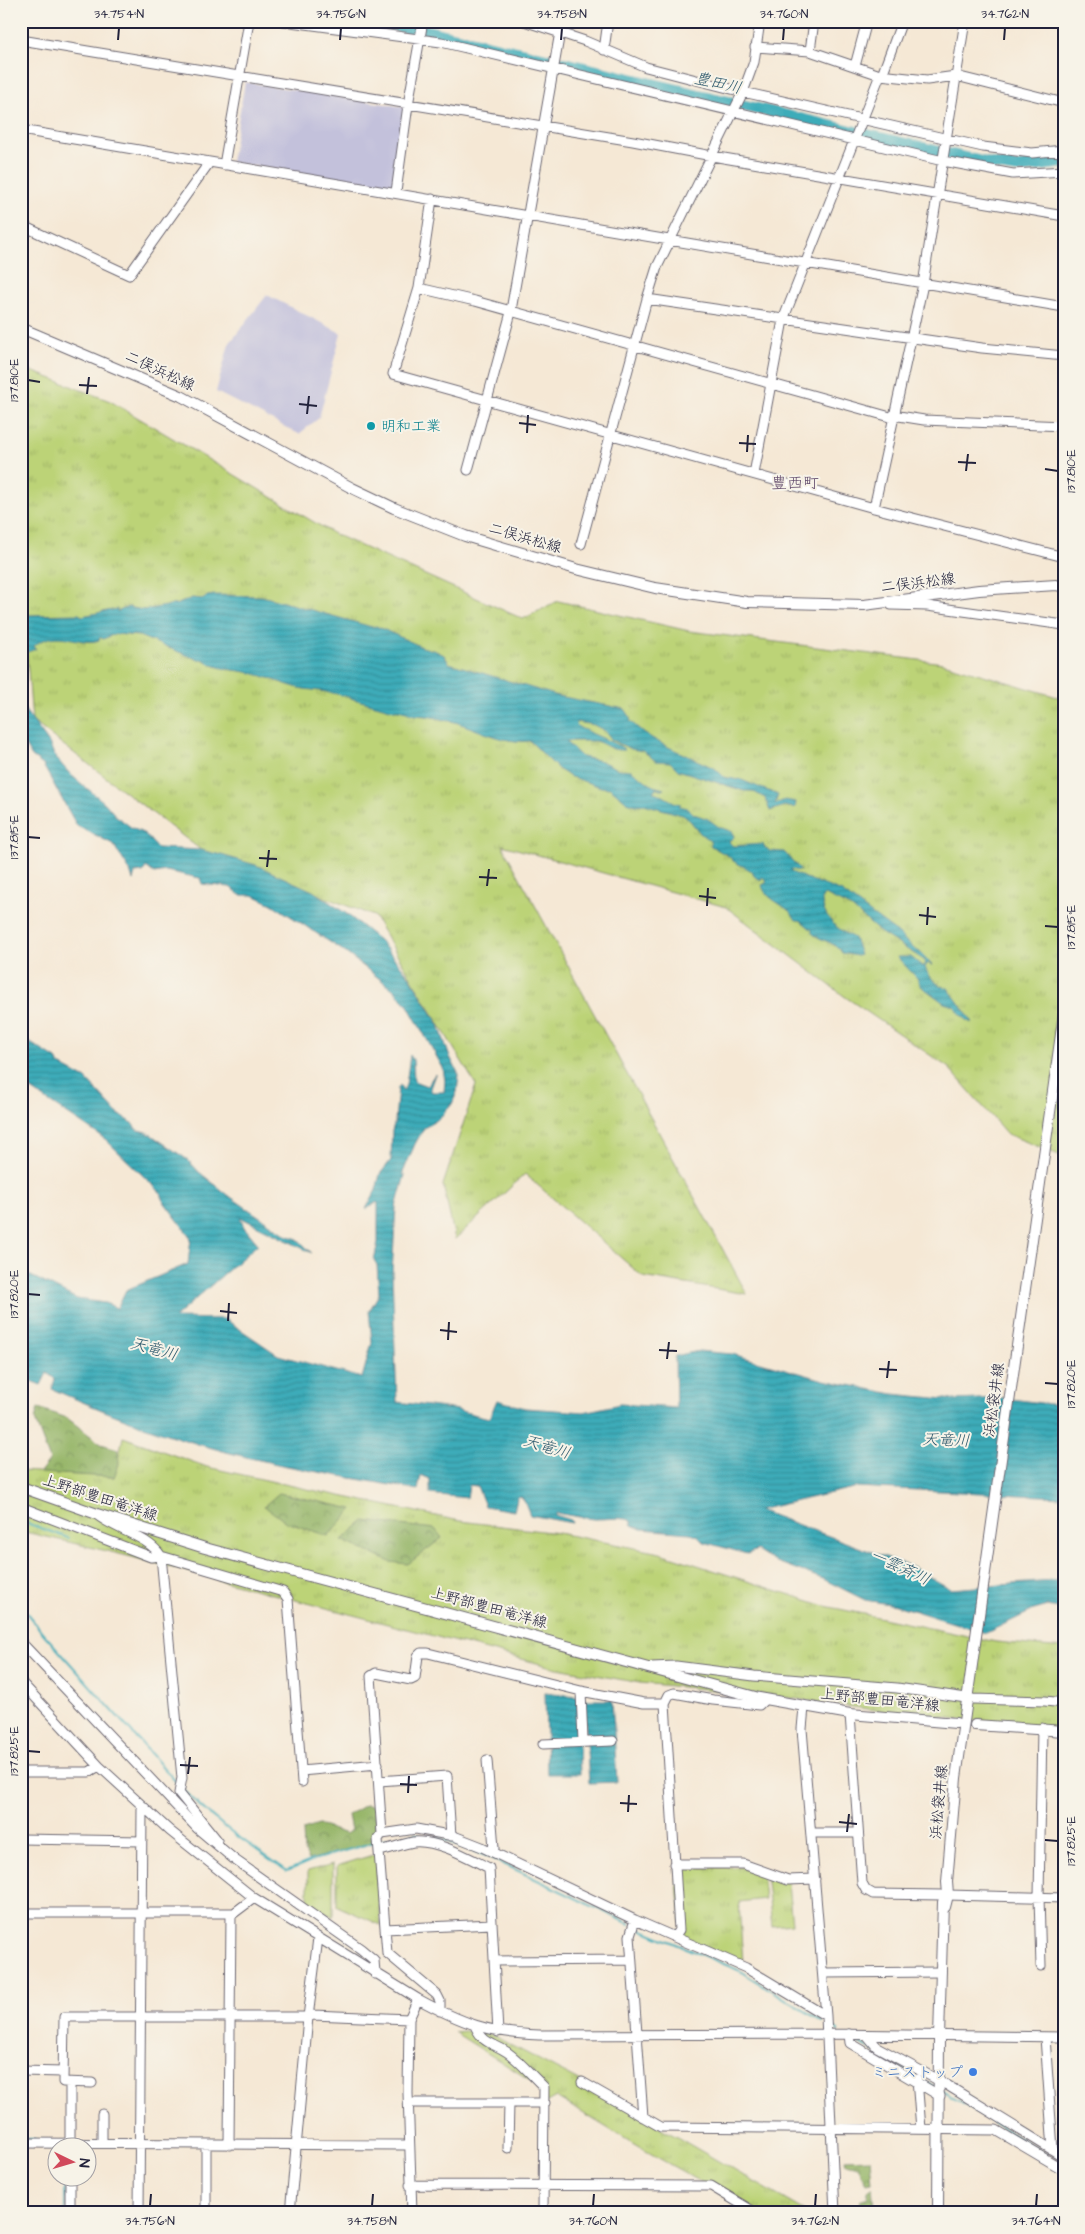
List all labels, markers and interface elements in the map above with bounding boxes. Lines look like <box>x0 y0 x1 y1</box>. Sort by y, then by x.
text: 34.754°N <box>94 6 145 23</box>
text: 34.756°N <box>316 6 366 23</box>
text: 34.758°N <box>537 6 587 23</box>
text: 34.760°N <box>760 6 809 23</box>
text: 34.762°N <box>981 6 1029 23</box>
water label: 豊田川 <box>692 67 744 99</box>
street label: 二俣浜松線 <box>122 346 198 396</box>
text: 137.810°E <box>6 358 23 402</box>
place label: 明和工業 <box>381 416 441 437</box>
marker: 明和工業 <box>365 420 377 432</box>
text: 137.810°E <box>1063 449 1080 493</box>
district label: 豊西町 <box>771 472 819 494</box>
street label: 二俣浜松線 <box>486 518 564 558</box>
street label: 二俣浜松線 <box>879 568 957 598</box>
text: 137.815°E <box>6 815 23 859</box>
text: 137.815°E <box>1063 905 1080 949</box>
text: 137.820°E <box>6 1270 23 1318</box>
water label: 天竜川 <box>128 1332 180 1366</box>
text: 137.820°E <box>1063 1360 1080 1408</box>
street label: 浜松袋井線 <box>978 1361 1010 1439</box>
water label: 天竜川 <box>922 1428 970 1452</box>
water label: 天竜川 <box>521 1429 573 1465</box>
street label: 上野部豊田竜洋線 <box>40 1469 160 1527</box>
water label: 一雲斉川 <box>866 1544 934 1590</box>
street label: 上野部豊田竜洋線 <box>428 1582 550 1634</box>
street label: 上野部豊田竜洋線 <box>819 1683 941 1717</box>
text: 137.825°E <box>6 1726 23 1776</box>
street label: 浜松袋井線 <box>925 1764 953 1840</box>
text: 137.825°E <box>1063 1816 1080 1866</box>
place label: ミニストップ <box>871 2062 963 2083</box>
marker: ミニストップ <box>967 2066 979 2078</box>
north arrow <box>48 2136 98 2186</box>
text: N <box>74 2158 94 2169</box>
text: 34.756°N <box>125 2213 175 2230</box>
text: 34.758°N <box>347 2213 397 2230</box>
text: 34.760°N <box>569 2213 618 2230</box>
text: 34.762°N <box>791 2213 839 2230</box>
text: 34.764°N <box>1011 2213 1061 2230</box>

